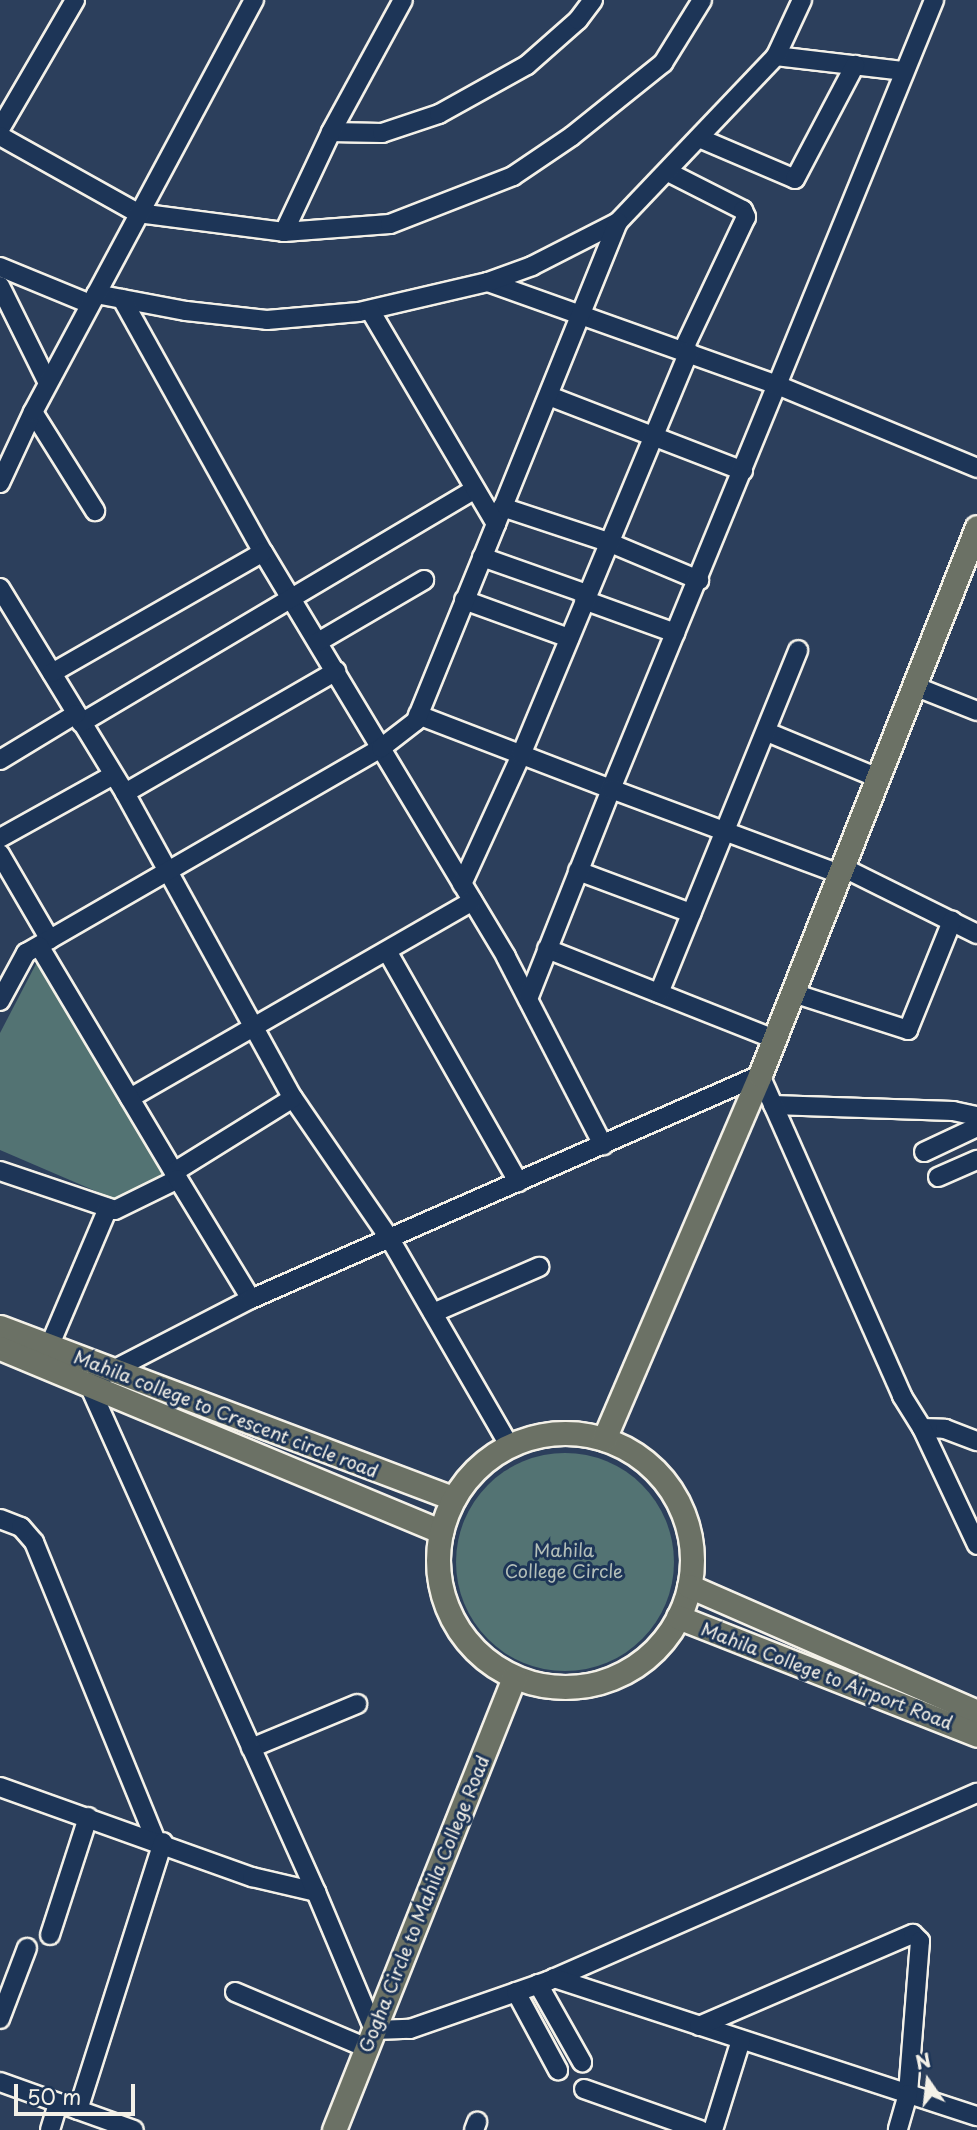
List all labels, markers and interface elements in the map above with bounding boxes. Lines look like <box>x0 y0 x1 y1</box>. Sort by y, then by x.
street label: Mahila college to Crescent circle road <box>69 1345 383 1483</box>
park label: Mahila College Circle <box>504 1540 624 1582</box>
street label: Mahila College to Airport Road <box>696 1617 958 1735</box>
street label: Gogha Circle to Mahila College Road <box>354 1751 494 2057</box>
text: N <box>912 2045 934 2076</box>
north arrow <box>893 2046 963 2116</box>
scale bar <box>18 2070 138 2114</box>
text: 50 m <box>27 2080 81 2112</box>

